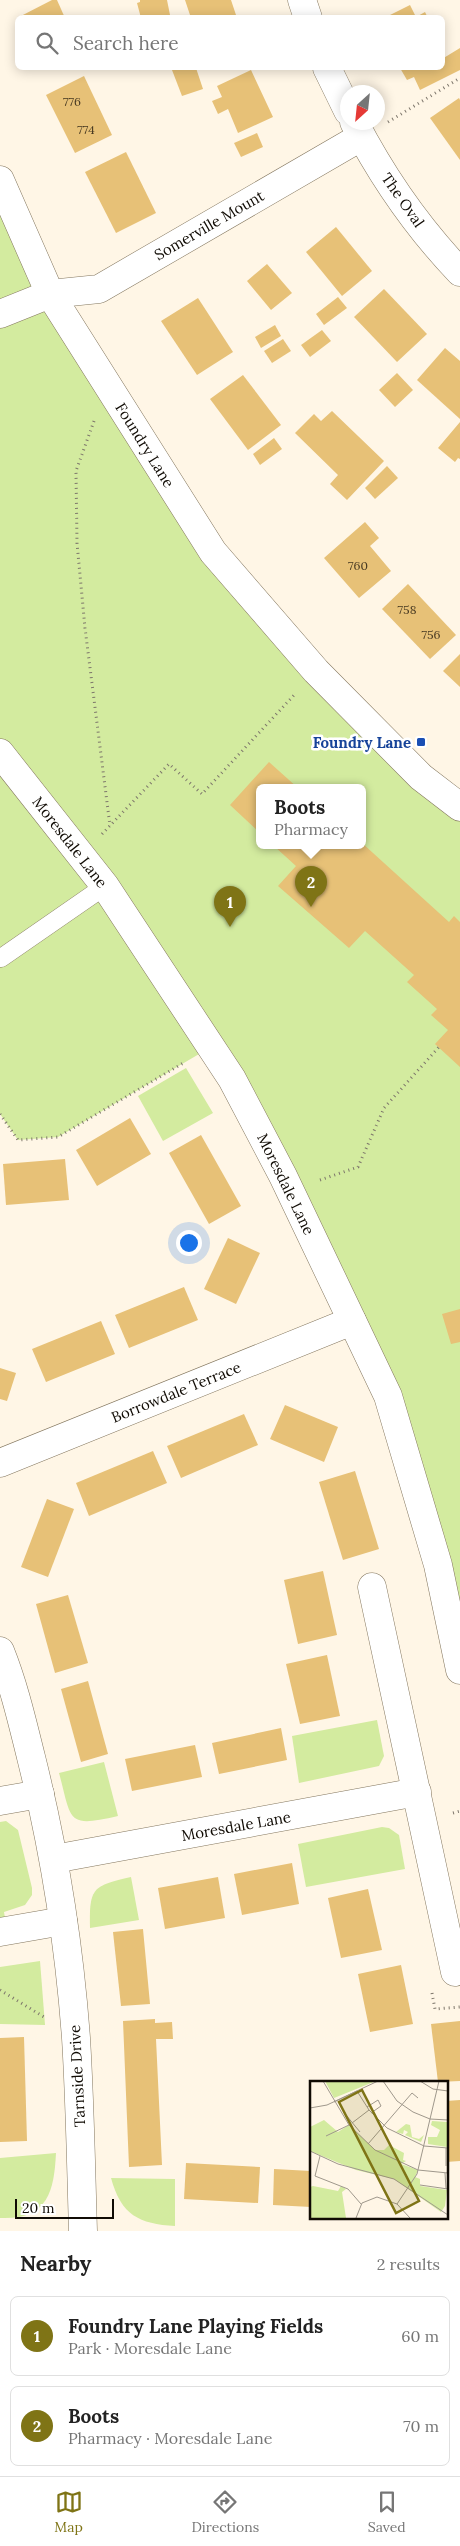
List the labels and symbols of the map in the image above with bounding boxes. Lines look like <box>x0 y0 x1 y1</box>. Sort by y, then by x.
north arrow <box>340 85 385 130</box>
house number: 776 <box>63 94 81 109</box>
house number: 774 <box>77 122 95 137</box>
street label: The Oval <box>377 169 429 231</box>
street label: Somerville Mount <box>151 186 267 264</box>
street label: Foundry Lane <box>111 399 179 491</box>
house number: 760 <box>348 558 368 573</box>
house number: 758 <box>398 602 417 617</box>
house number: 756 <box>421 627 441 642</box>
place label: Foundry Lane <box>313 733 411 752</box>
marker: Foundry Lane <box>415 736 427 748</box>
street label: Moresdale Lane <box>28 793 112 891</box>
pin: 2 <box>295 866 327 907</box>
pin: 1 <box>214 886 246 927</box>
street label: Moresdale Lane <box>253 1130 319 1238</box>
your location <box>176 1230 202 1256</box>
street label: Borrowdale Terrace <box>108 1357 244 1427</box>
street label: Moresdale Lane <box>180 1807 292 1845</box>
street label: Tarnside Drive <box>65 2024 89 2128</box>
inset map <box>310 2081 448 2218</box>
scale bar <box>15 2196 114 2219</box>

